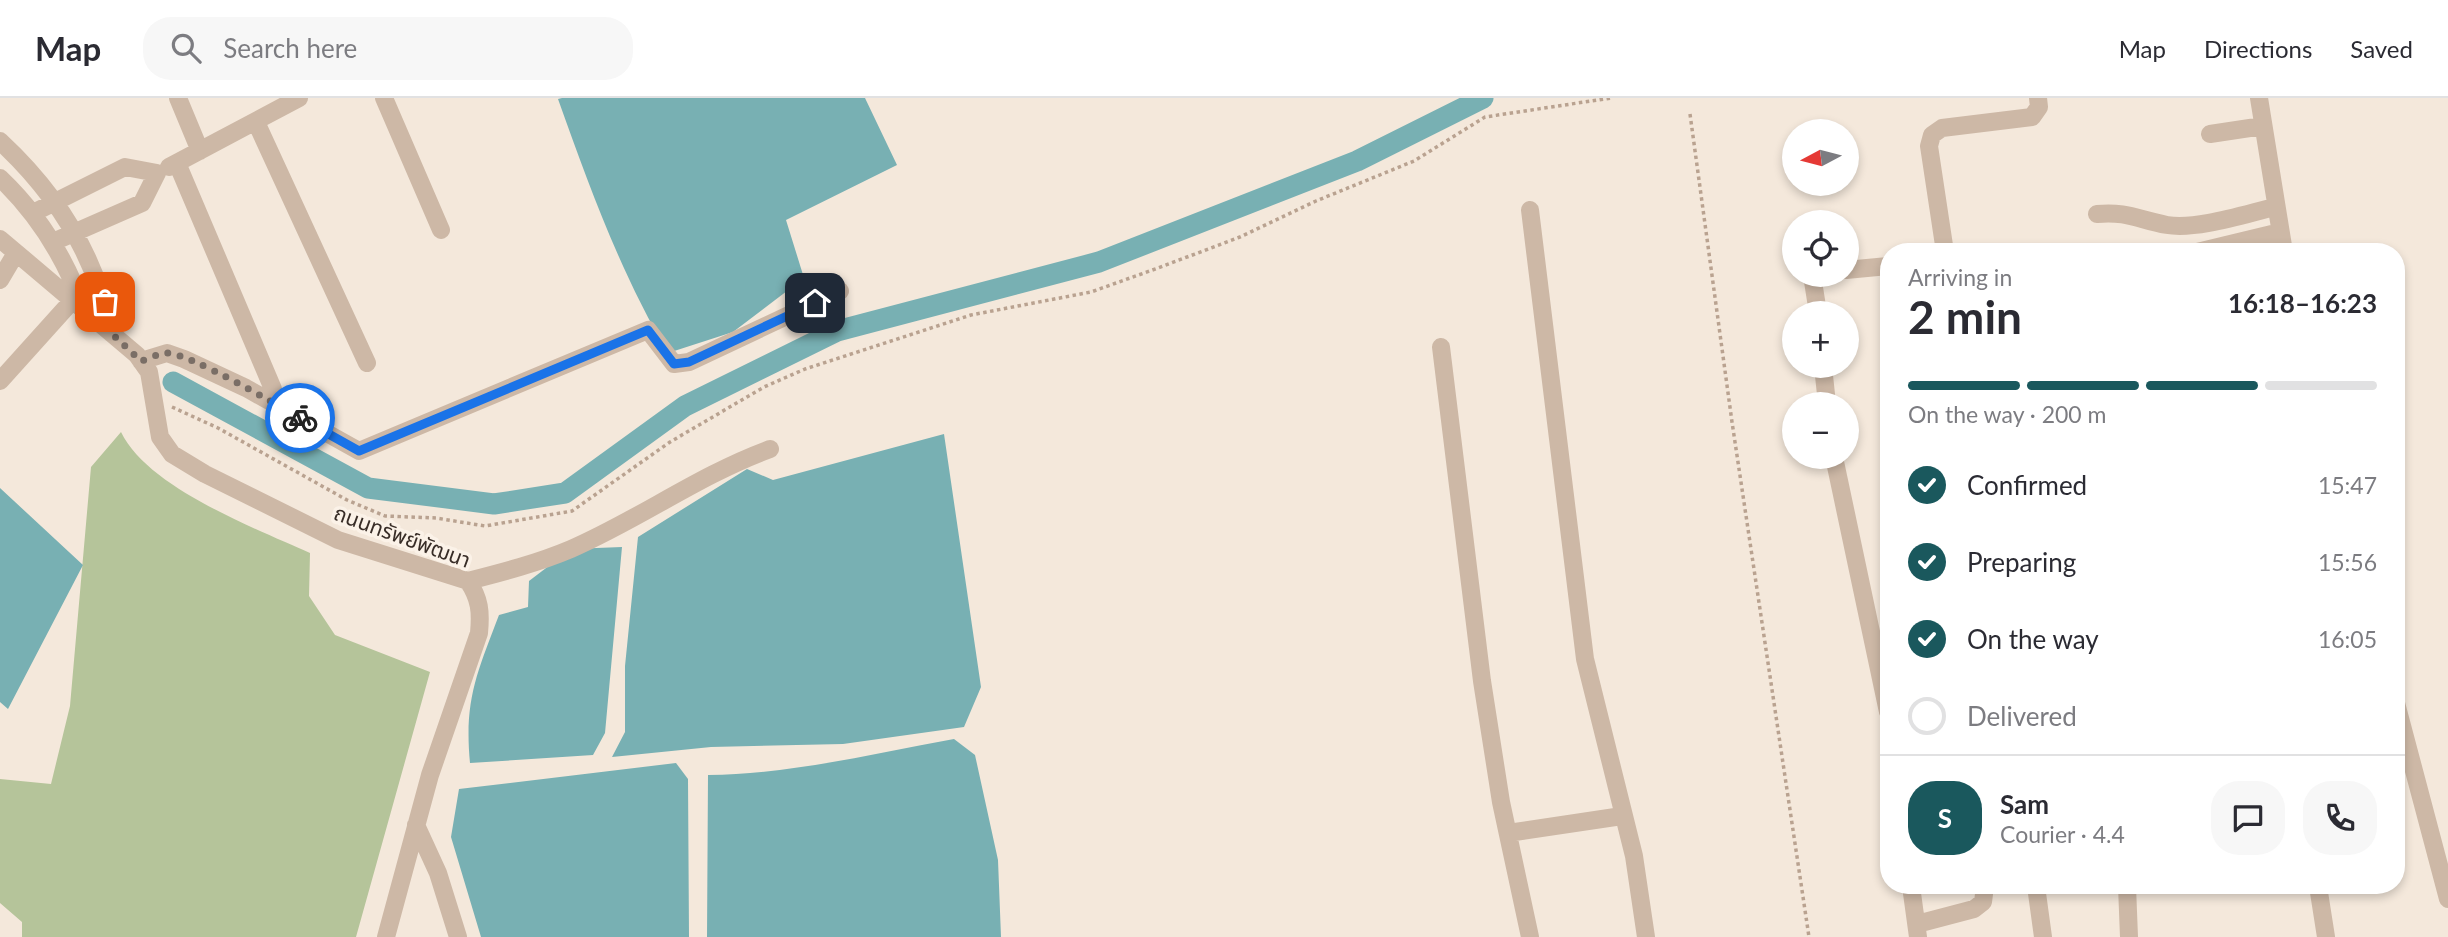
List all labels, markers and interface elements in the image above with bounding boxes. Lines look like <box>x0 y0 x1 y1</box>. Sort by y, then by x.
search box <box>143 17 633 80</box>
text: Map <box>35 28 101 68</box>
icon: search <box>167 29 205 67</box>
text: Search here <box>223 32 357 64</box>
text: Map <box>2119 34 2166 63</box>
text: Directions <box>2204 34 2312 63</box>
text: Saved <box>2350 34 2413 63</box>
north arrow <box>1782 119 1858 196</box>
map controls <box>1782 119 1859 469</box>
button: locate <box>1782 210 1859 287</box>
text: Arriving in <box>1908 263 2012 291</box>
pin <box>75 272 135 332</box>
pin <box>785 273 845 333</box>
icon: bag <box>86 283 124 321</box>
icon: home <box>796 284 834 322</box>
text: 16:18–16:23 <box>2228 287 2377 319</box>
text: 2 min <box>1908 289 2022 344</box>
button: + <box>1782 301 1859 378</box>
courier <box>265 383 335 453</box>
button: − <box>1782 392 1859 469</box>
icon: bike <box>281 399 319 437</box>
text: On the way · 200 m <box>1908 400 2107 428</box>
icon: check <box>1908 466 1946 504</box>
text: Confirmed <box>1967 469 2087 501</box>
text: 15:47 <box>2318 471 2377 499</box>
street label: ถนนทรัพย์พัฒนา <box>331 499 474 572</box>
icon: check <box>1908 543 1946 581</box>
text: Preparing <box>1967 546 2076 578</box>
text: 15:56 <box>2318 548 2377 576</box>
icon: check <box>1908 620 1946 658</box>
text: On the way <box>1967 623 2099 655</box>
text: 16:05 <box>2318 625 2377 653</box>
text: Delivered <box>1967 700 2077 732</box>
button: chat <box>2211 781 2285 855</box>
button: phone <box>2303 781 2377 855</box>
text: Sam <box>2000 788 2049 820</box>
text: S <box>1938 802 1952 834</box>
text: Courier · 4.4 <box>2000 820 2125 848</box>

